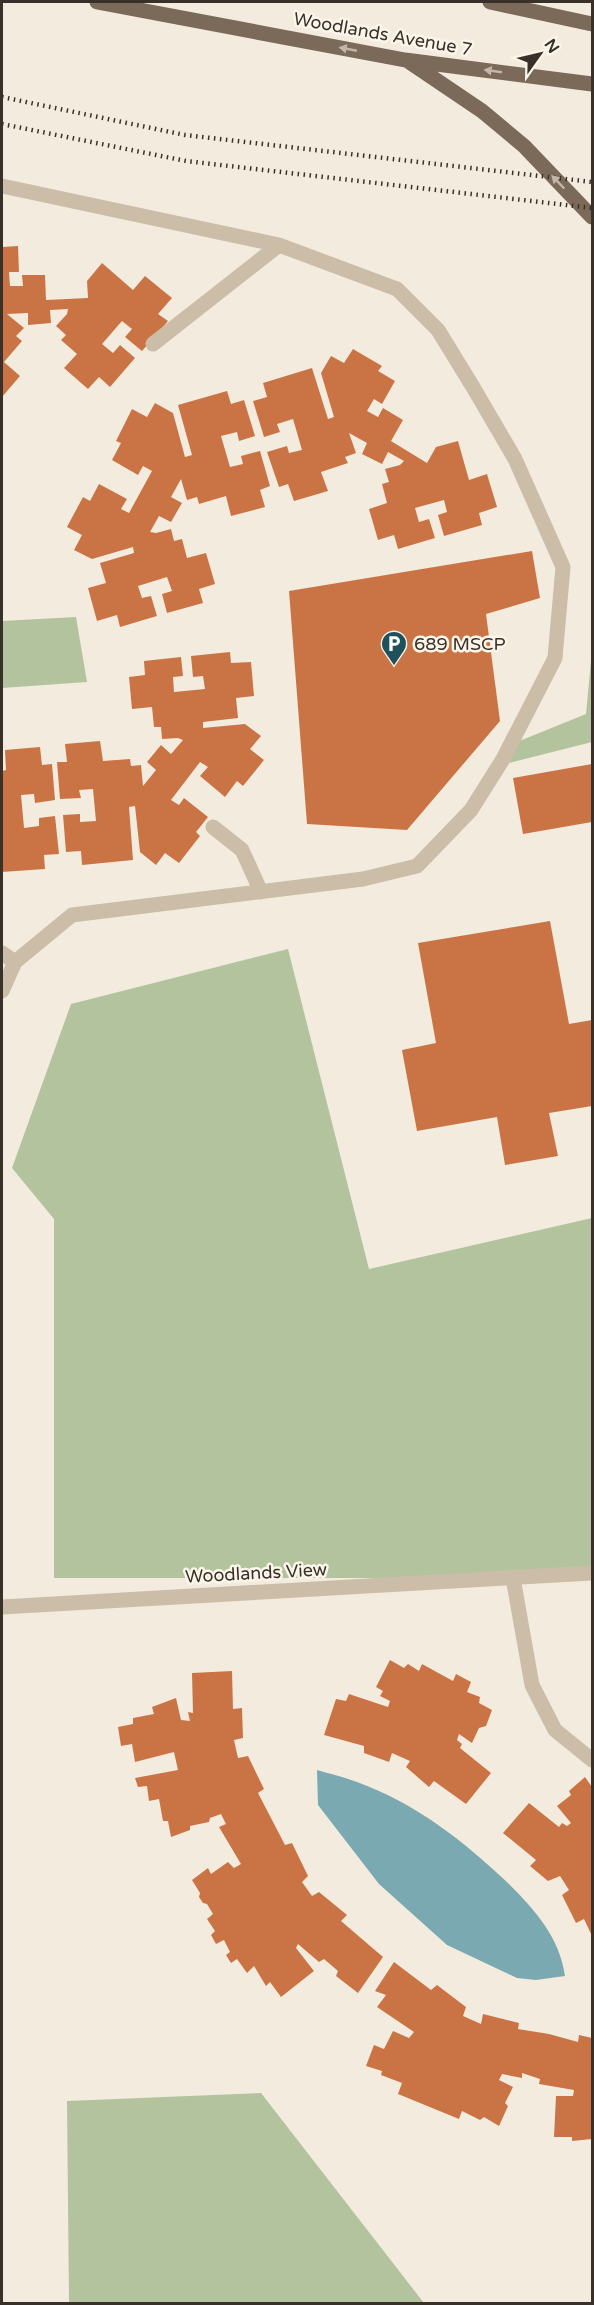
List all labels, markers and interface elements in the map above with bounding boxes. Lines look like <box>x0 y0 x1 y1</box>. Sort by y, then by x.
street label: Woodlands Avenue 7 <box>292 7 474 61</box>
north arrow <box>510 24 570 84</box>
text: N <box>540 35 563 57</box>
one-way arrow <box>338 44 357 53</box>
one-way arrow <box>483 67 502 76</box>
one-way arrow <box>552 175 566 189</box>
parking icon: 689 MSCP <box>379 629 409 667</box>
place label: 689 MSCP <box>414 633 506 655</box>
street label: Woodlands View <box>185 1558 327 1588</box>

